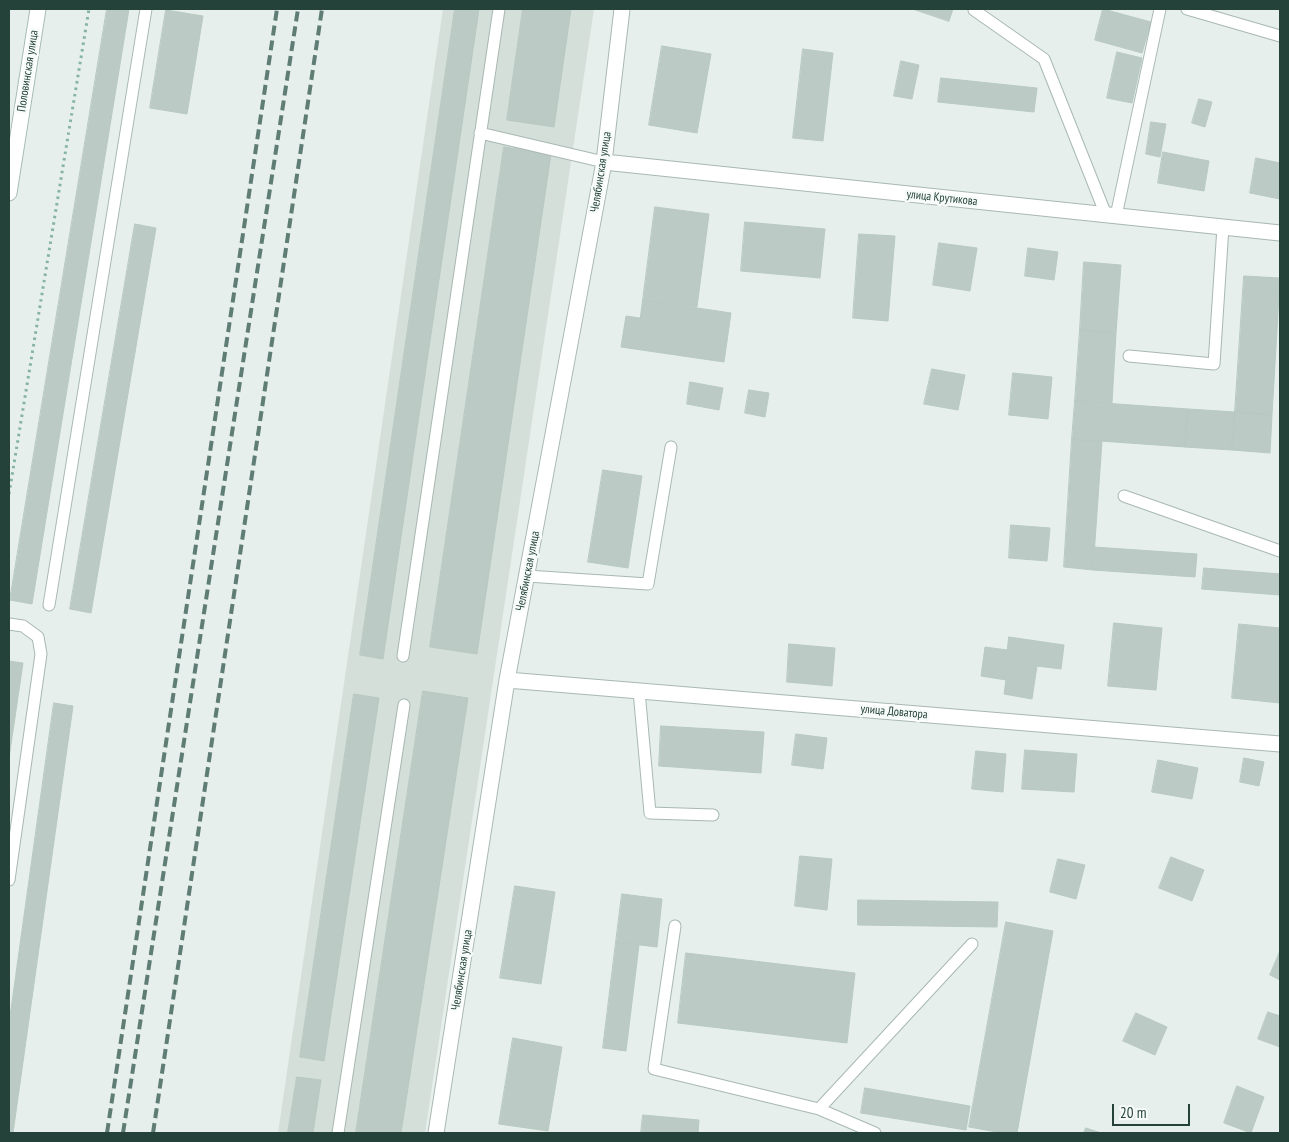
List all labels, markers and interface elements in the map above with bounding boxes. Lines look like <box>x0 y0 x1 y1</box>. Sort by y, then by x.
street label: Половинская улица <box>14 29 42 113</box>
street label: Челябинская улица <box>588 131 614 213</box>
street label: улица Крутикова <box>906 187 978 209</box>
street label: Челябинская улица <box>513 530 543 612</box>
street label: улица Доватора <box>860 702 928 722</box>
street label: Челябинская улица <box>449 929 475 1011</box>
scale bar <box>1114 1094 1192 1126</box>
text: 20 m <box>1120 1103 1146 1122</box>

